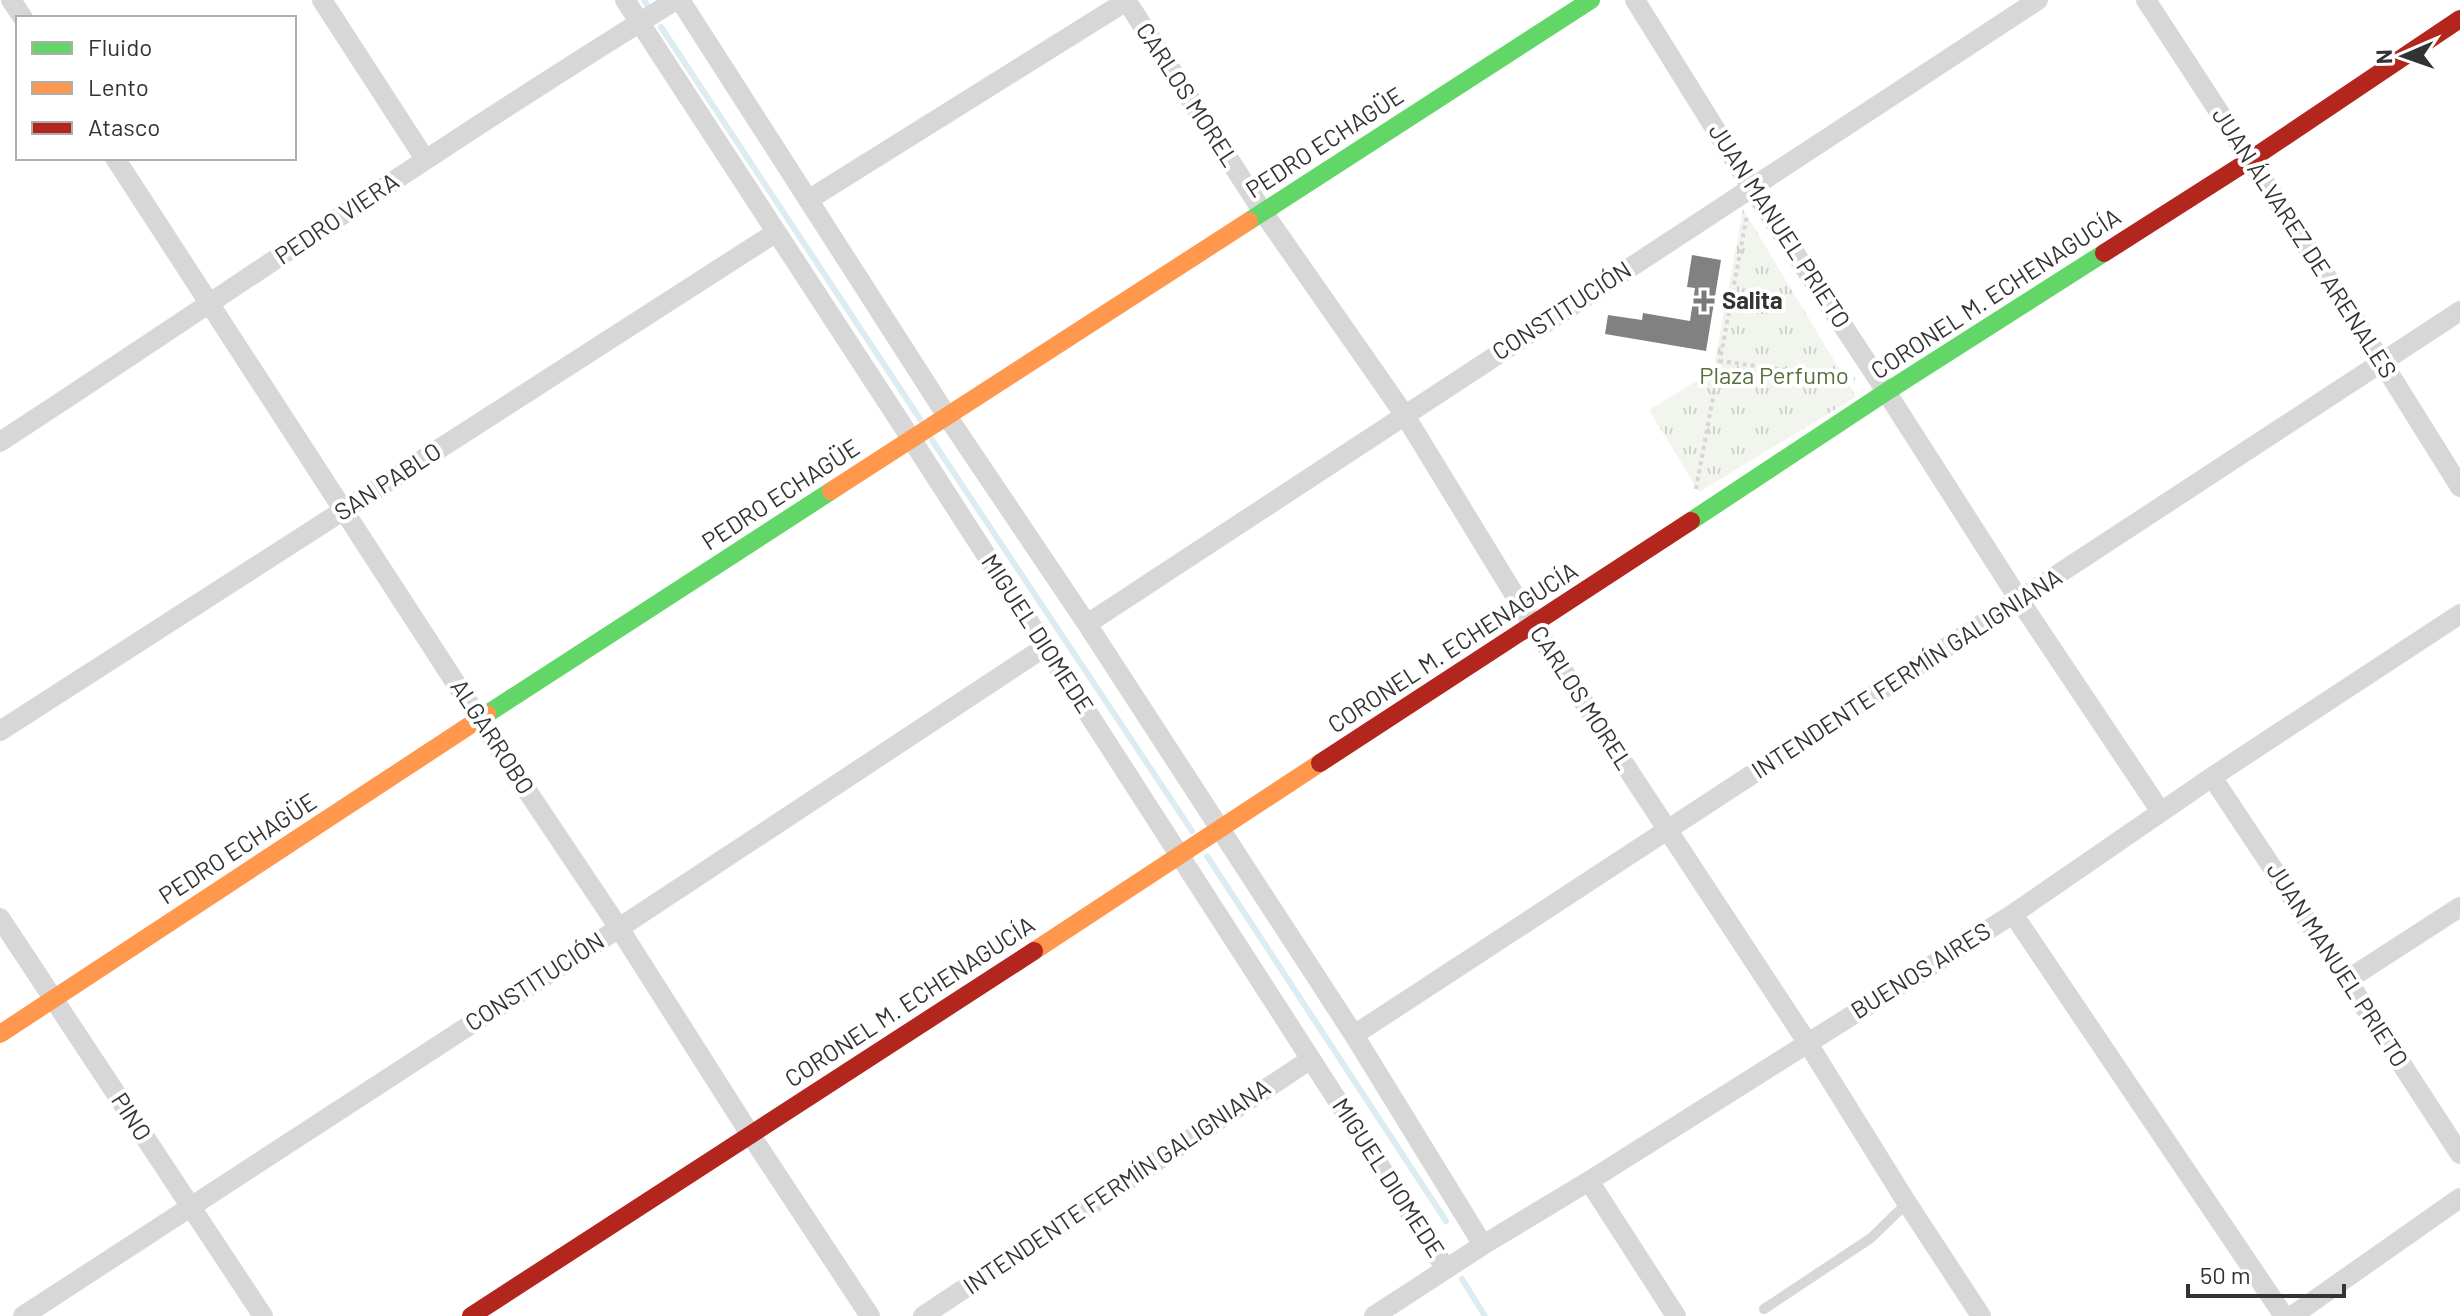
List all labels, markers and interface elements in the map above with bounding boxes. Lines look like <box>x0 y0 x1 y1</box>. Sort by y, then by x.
legend <box>16 16 296 160</box>
north arrow <box>2364 16 2444 96</box>
street label: CARLOS MOREL <box>1131 17 1246 172</box>
text: Fluido <box>88 32 152 61</box>
text: N <box>2370 49 2396 65</box>
text: Lento <box>88 72 149 101</box>
street label: PEDRO ECHAGÜE <box>1240 80 1408 203</box>
street label: JUAN ÁLVAREZ DE ARENALES <box>2207 101 2404 383</box>
text: Atasco <box>88 112 160 141</box>
street label: JUAN MANUEL PRIETO <box>1703 117 1857 333</box>
street label: PEDRO VIERA <box>269 166 404 270</box>
street label: CORONEL M. ECHENAGUCÍA <box>1865 201 2125 384</box>
street label: CONSTITUCIÓN <box>1486 254 1636 365</box>
place label: Salita <box>1722 285 1783 314</box>
marker: Salita <box>1693 290 1715 312</box>
park label: Plaza Perfumo <box>1699 360 1849 389</box>
street label: PEDRO ECHAGÜE <box>696 432 864 555</box>
street label: SAN PABLO <box>328 436 446 526</box>
street label: MIGUEL DIOMEDE <box>976 548 1100 718</box>
street label: CORONEL M. ECHENAGUCÍA <box>1322 555 1582 738</box>
street label: INTENDENTE FERMÍN GALIGNIANA <box>1746 561 2067 784</box>
street label: CARLOS MOREL <box>1525 620 1640 775</box>
street label: ALGARROBO <box>445 673 541 799</box>
street label: PEDRO ECHAGÜE <box>153 786 321 909</box>
street label: JUAN MANUEL PRIETO <box>2261 856 2415 1072</box>
street label: CORONEL M. ECHENAGUCÍA <box>779 909 1039 1092</box>
street label: BUENOS AIRES <box>1845 915 1995 1024</box>
street label: CONSTITUCIÓN <box>459 925 609 1036</box>
street label: INTENDENTE FERMÍN GALIGNIANA <box>957 1072 1275 1300</box>
street label: PINO <box>106 1087 158 1146</box>
street label: MIGUEL DIOMEDE <box>1327 1092 1451 1262</box>
scale bar <box>2188 1248 2344 1298</box>
text: 50 m <box>2200 1260 2251 1289</box>

